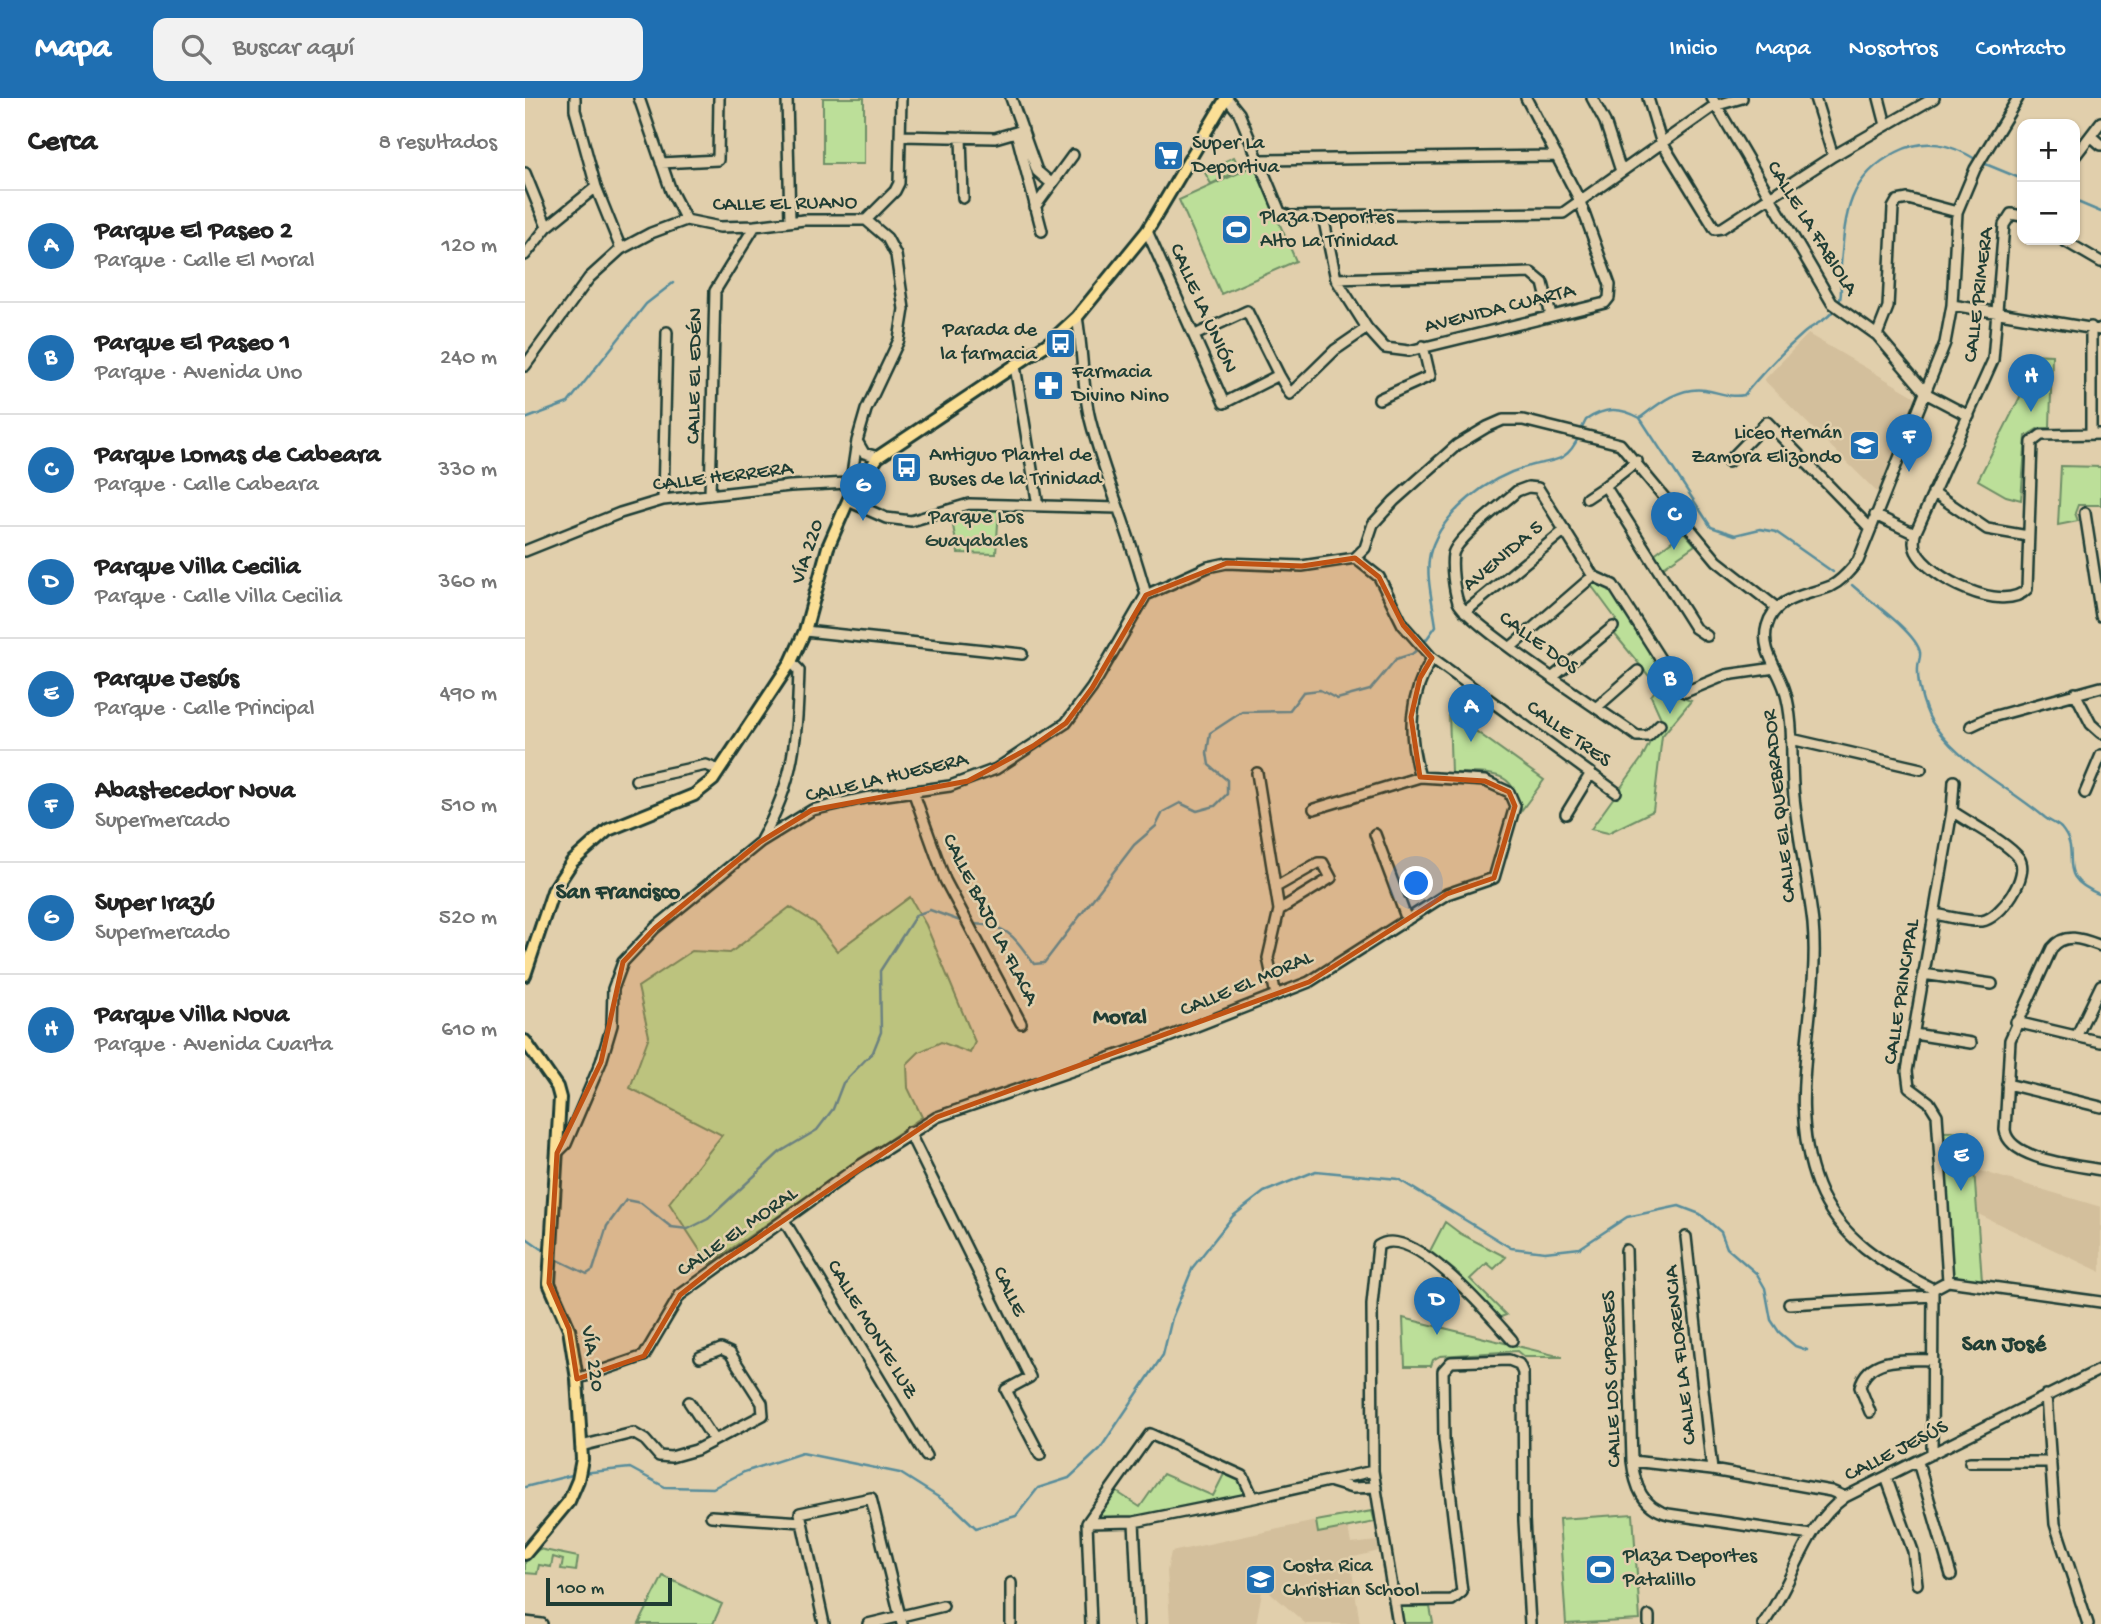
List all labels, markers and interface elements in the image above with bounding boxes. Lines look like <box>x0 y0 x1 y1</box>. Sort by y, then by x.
search box <box>153 18 643 81</box>
text: Mapa <box>35 30 111 68</box>
icon: search <box>177 30 215 68</box>
text: Buscar aquí <box>233 34 354 65</box>
text: Inicio <box>1669 35 1717 64</box>
text: Mapa <box>1755 35 1811 64</box>
text: Nosotros <box>1849 35 1938 64</box>
text: Contacto <box>1976 35 2066 64</box>
map controls <box>2017 119 2080 245</box>
button: + <box>2017 119 2080 182</box>
text: Cerca <box>28 126 97 161</box>
text: 8 resultados <box>379 130 497 157</box>
place label: Super La Deportiva <box>1190 132 1281 181</box>
supermarket icon: Super La Deportiva <box>1152 139 1186 173</box>
street label: CALLE LA FABIOLA <box>1760 157 1863 302</box>
button: − <box>2017 182 2080 245</box>
street label: CALLE EL RUANO <box>712 191 858 219</box>
place label: Plaza Deportes Alto La Trinidad <box>1259 206 1398 255</box>
sports icon: Plaza Deportes Alto La Trinidad <box>1220 213 1254 247</box>
text: Parque El Paseo 2 <box>95 217 293 248</box>
street label: CALLE PRIMERA <box>1959 224 2001 364</box>
text: A <box>44 233 58 260</box>
text: 120 m <box>442 233 497 260</box>
street label: CALLE LA UNIÓN <box>1162 240 1242 378</box>
text: Parque · Calle El Moral <box>95 248 315 275</box>
street label: AVENIDA CUARTA <box>1422 279 1579 341</box>
street label: CALLE EL EDÉN <box>682 308 710 444</box>
place label: Parada de la farmacia <box>940 319 1038 368</box>
bus stop icon: Parada de la farmacia <box>1043 326 1077 360</box>
text: Parque El Paseo 1 <box>95 329 290 360</box>
text: B <box>45 345 57 372</box>
text: 240 m <box>440 345 497 372</box>
pin: H <box>2008 354 2054 412</box>
text: Parque · Avenida Uno <box>95 360 302 387</box>
place label: Farmacia Divino Nino <box>1070 361 1169 410</box>
pharmacy icon: Farmacia Divino Nino <box>1032 368 1066 402</box>
pin: F <box>1886 414 1932 472</box>
place label: Liceo Hernán Zamora Elizondo <box>1691 422 1842 471</box>
school or university icon: Liceo Hernán Zamora Elizondo <box>1848 429 1882 463</box>
text: Parque Lomas de Cabeara <box>95 441 381 472</box>
place label: Antiguo Plantel de Buses de la Trinidad <box>928 444 1103 493</box>
bus stop icon: Antiguo Plantel de Buses de la Trinidad <box>889 451 923 485</box>
text: C <box>45 457 57 484</box>
text: 330 m <box>438 457 497 484</box>
street label: CALLE HERRERA <box>652 457 796 499</box>
pin: G <box>840 463 886 521</box>
text: Parque · Calle Cabeara <box>95 472 319 499</box>
pin: C <box>1651 492 1697 550</box>
park label: Parque Los Guayabales <box>925 506 1029 555</box>
street label: VÍA 220 <box>787 516 831 588</box>
street label: AVENIDA 5 <box>1458 516 1550 598</box>
text: Parque Villa Cecilia <box>95 553 300 584</box>
text: D <box>44 569 59 596</box>
text: 360 m <box>439 569 497 596</box>
text: Parque · Calle Villa Cecilia <box>95 584 342 611</box>
street label: CALLE DOS <box>1493 606 1583 682</box>
pin: B <box>1647 656 1693 714</box>
text: Parque Jesús <box>95 665 239 696</box>
text: E <box>44 681 58 708</box>
text: 490 m <box>440 681 497 708</box>
pin: A <box>1448 684 1494 742</box>
text: Parque · Calle Principal <box>95 696 315 723</box>
street label: CALLE TRES <box>1521 696 1616 774</box>
street label: CALLE EL QUEBRADOR <box>1758 707 1804 904</box>
street label: CALLE LA HUESERA <box>803 748 972 810</box>
text: Abastecedor Nova <box>95 777 295 808</box>
text: F <box>45 793 57 820</box>
text: 510 m <box>441 793 497 820</box>
text: Supermercado <box>95 808 230 835</box>
street label: CALLE BAJO LA FLACA <box>935 830 1044 1011</box>
your location <box>1399 866 1433 900</box>
district label: San Francisco <box>556 880 680 907</box>
text: Super Irazú <box>95 889 214 920</box>
text: G <box>44 905 58 932</box>
text: 520 m <box>439 905 497 932</box>
street label: CALLE PRINCIPAL <box>1879 916 1927 1066</box>
text: Supermercado <box>95 920 230 947</box>
street label: CALLE EL MORAL <box>1177 945 1318 1024</box>
text: Parque Villa Nova <box>95 1001 289 1032</box>
district label: Moral <box>1093 1005 1147 1032</box>
text: H <box>44 1017 58 1044</box>
text: 610 m <box>441 1017 497 1044</box>
text: Parque · Avenida Cuarta <box>95 1032 333 1059</box>
pin: E <box>1938 1133 1984 1191</box>
street label: CALLE EL MORAL <box>673 1182 804 1284</box>
street label: CALLE MONTE LUZ <box>820 1256 923 1404</box>
street label: CALLE <box>985 1263 1031 1322</box>
street label: CALLE LA FLORENCIA <box>1660 1263 1704 1446</box>
pin: D <box>1414 1277 1460 1335</box>
street label: CALLE LOS CIPRESES <box>1597 1290 1629 1468</box>
street label: VÍA 220 <box>573 1323 609 1394</box>
district label: San José <box>1962 1332 2047 1359</box>
street label: CALLE JESÚS <box>1841 1415 1953 1489</box>
place label: Plaza Deportes Patalillo <box>1622 1545 1758 1594</box>
sports icon: Plaza Deportes Patalillo <box>1583 1552 1617 1586</box>
place label: Costa Rica Christian School <box>1283 1555 1420 1604</box>
school or university icon: Costa Rica Christian School <box>1243 1562 1277 1596</box>
scale bar <box>546 1575 672 1607</box>
text: 100 m <box>557 1578 604 1601</box>

